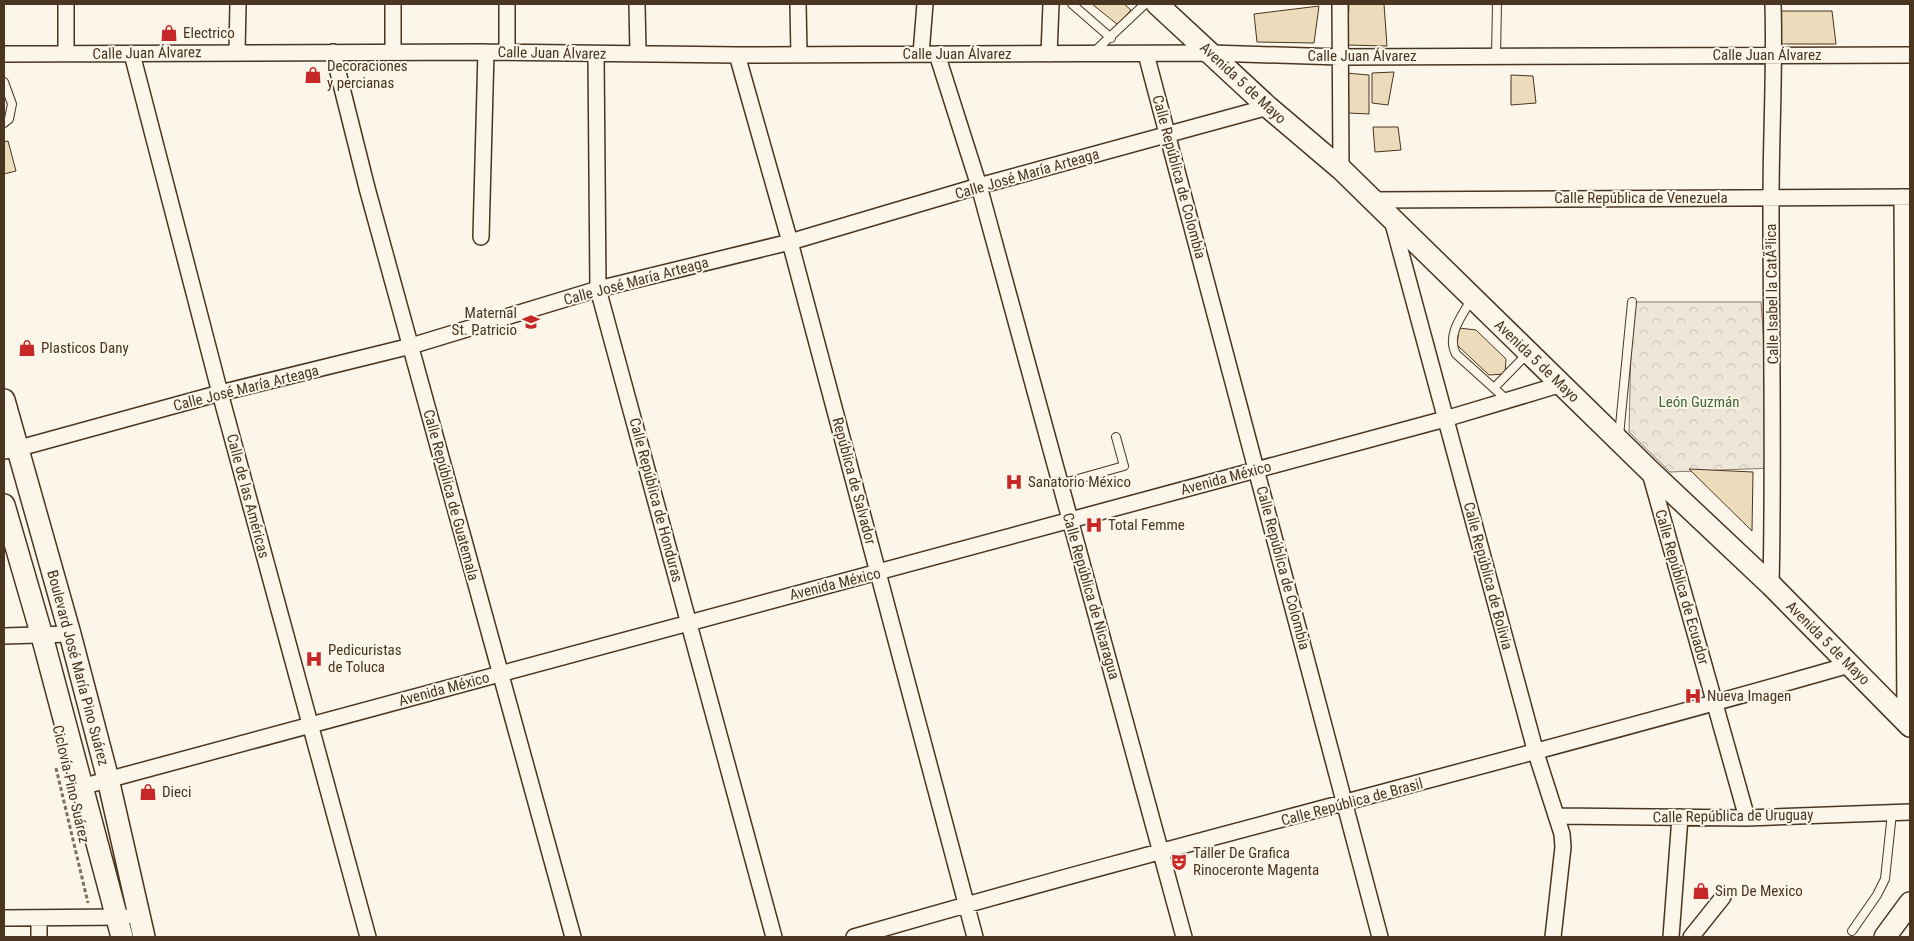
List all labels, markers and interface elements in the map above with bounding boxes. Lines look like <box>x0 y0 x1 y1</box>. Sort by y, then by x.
shop icon: Electrico <box>159 23 179 43</box>
place label: Electrico <box>183 24 235 42</box>
street label: Avenida 5 de Mayo <box>1196 38 1290 128</box>
street label: Calle Juan Álvarez <box>92 43 202 63</box>
street label: Calle Juan Álvarez <box>497 43 607 63</box>
street label: Calle Juan Álvarez <box>902 45 1012 63</box>
street label: Calle Juan Álvarez <box>1712 46 1822 64</box>
street label: Calle Juan Álvarez <box>1307 47 1417 65</box>
place label: Decoraciones y percianas <box>327 57 408 92</box>
shop icon: Decoraciones y percianas <box>303 65 323 85</box>
street label: Calle República de Colombia <box>1148 93 1210 261</box>
street label: Calle José María Arteaga <box>953 145 1101 203</box>
street label: Calle República de Venezuela <box>1554 189 1728 207</box>
street label: Calle Isabel la CatÃ³lica <box>1762 223 1782 365</box>
street label: Calle José María Arteaga <box>562 253 710 309</box>
place label: Maternal St. Patricio <box>452 304 517 339</box>
school or university icon: Maternal St. Patricio <box>521 312 541 332</box>
street label: Avenida 5 de Mayo <box>1491 316 1583 406</box>
shop icon: Plasticos Dany <box>17 338 37 358</box>
place label: Plasticos Dany <box>41 339 129 357</box>
street label: Calle José María Arteaga <box>171 361 321 415</box>
park label: León Guzmán <box>1659 393 1739 411</box>
street label: Calle República de Guatemala <box>419 408 483 582</box>
street label: República de Salvador <box>828 415 880 547</box>
street label: Calle República de Honduras <box>625 416 687 584</box>
street label: Calle de las Américas <box>223 432 273 560</box>
street label: Avenida México <box>1179 457 1273 499</box>
hospital icon: Sanatorio México <box>1004 472 1024 492</box>
place label: Sanatorio México <box>1028 473 1131 491</box>
street label: Calle República de Colombia <box>1252 484 1314 652</box>
street label: Calle República de Bolivia <box>1460 500 1516 652</box>
street label: Calle República de Ecuador <box>1651 507 1713 667</box>
street label: Calle República de Nicaragua <box>1059 511 1123 681</box>
hospital icon: Total Femme <box>1084 515 1104 535</box>
place label: Total Femme <box>1108 516 1185 534</box>
street label: Avenida México <box>788 564 882 604</box>
street label: Boulevard José María Pino Suárez <box>43 568 113 768</box>
street label: Avenida 5 de Mayo <box>1782 597 1874 689</box>
place label: Pedicuristas de Toluca <box>328 641 402 676</box>
hospital icon: Pedicuristas de Toluca <box>304 649 324 669</box>
street label: Avenida México <box>397 668 491 710</box>
hospital icon: Nueva Imagen <box>1683 686 1703 706</box>
place label: Nueva Imagen <box>1707 687 1791 705</box>
street label: Ciclovía Pino Suárez <box>49 723 93 845</box>
street label: Calle República de Brasil <box>1279 774 1425 830</box>
shop icon: Dieci <box>138 782 158 802</box>
place label: Dieci <box>162 783 191 801</box>
street label: Calle República de Uruguay <box>1653 806 1813 826</box>
place label: Taller De Grafica Rinoceronte Magenta <box>1193 844 1319 879</box>
theatre icon: Taller De Grafica Rinoceronte Magenta <box>1169 852 1189 872</box>
shop icon: Sim De Mexico <box>1691 881 1711 901</box>
place label: Sim De Mexico <box>1715 882 1803 900</box>

